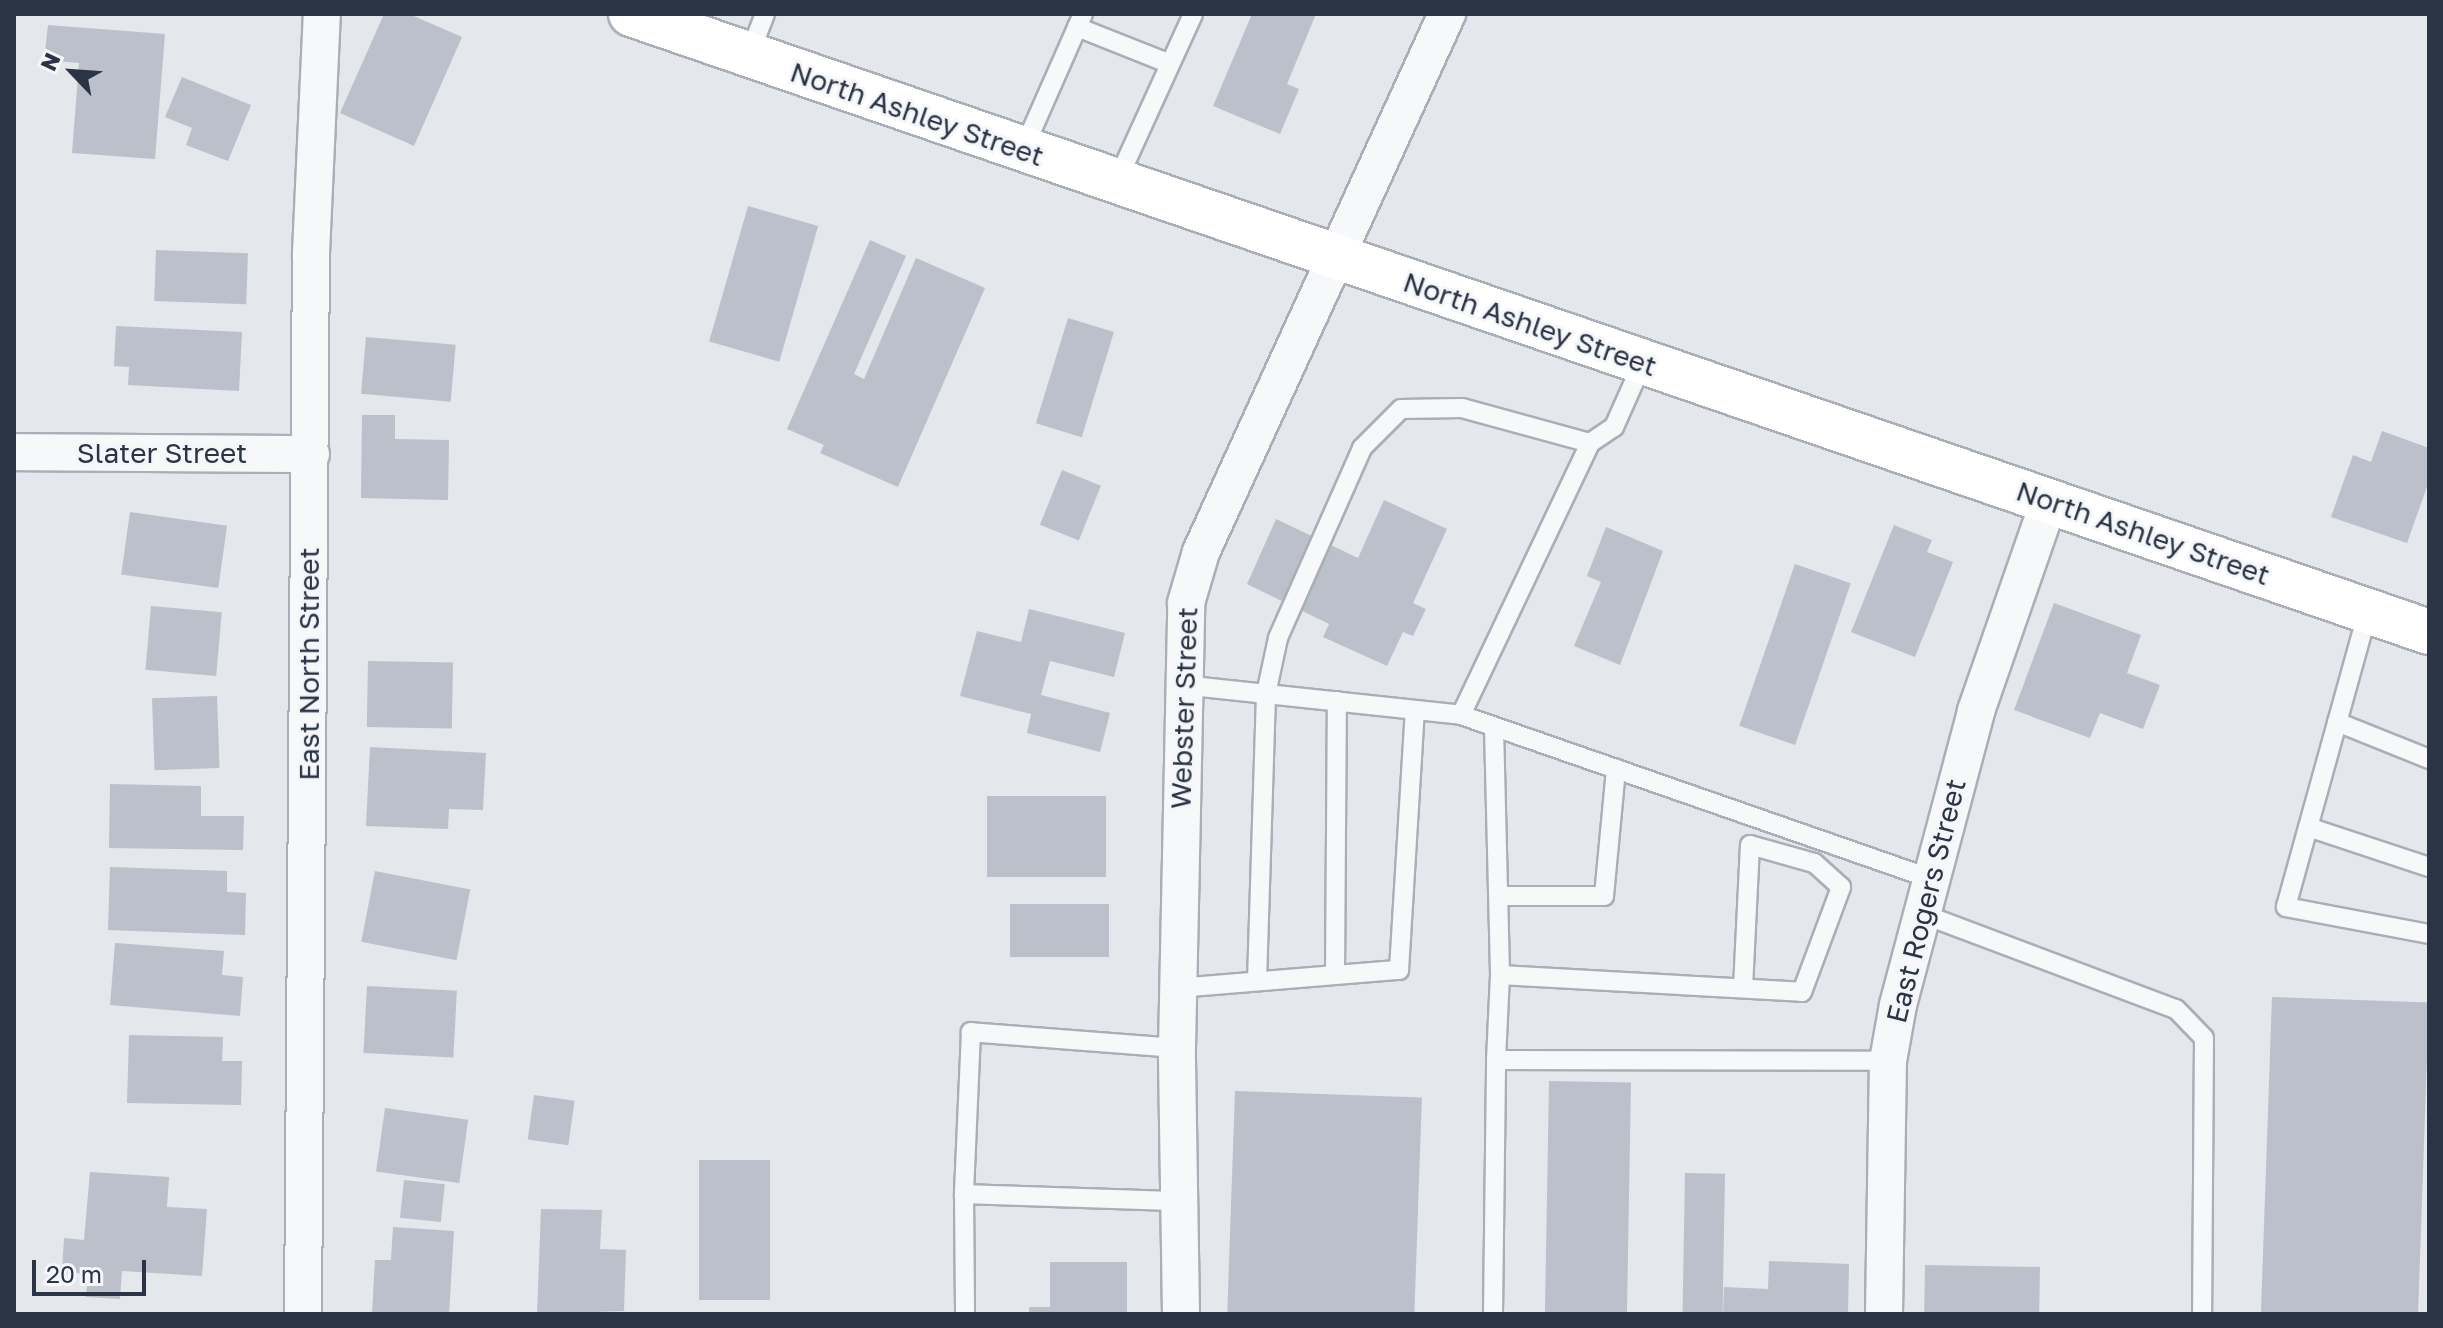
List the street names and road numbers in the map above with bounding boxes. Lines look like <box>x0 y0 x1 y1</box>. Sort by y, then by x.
street label: North Ashley Street <box>786 55 1048 173</box>
street label: North Ashley Street <box>1399 265 1661 383</box>
street label: Slater Street <box>77 436 247 470</box>
street label: North Ashley Street <box>2012 474 2274 592</box>
street label: East North Street <box>292 547 326 781</box>
street label: Webster Street <box>1164 606 1204 810</box>
street label: East Rogers Street <box>1879 775 1973 1027</box>

